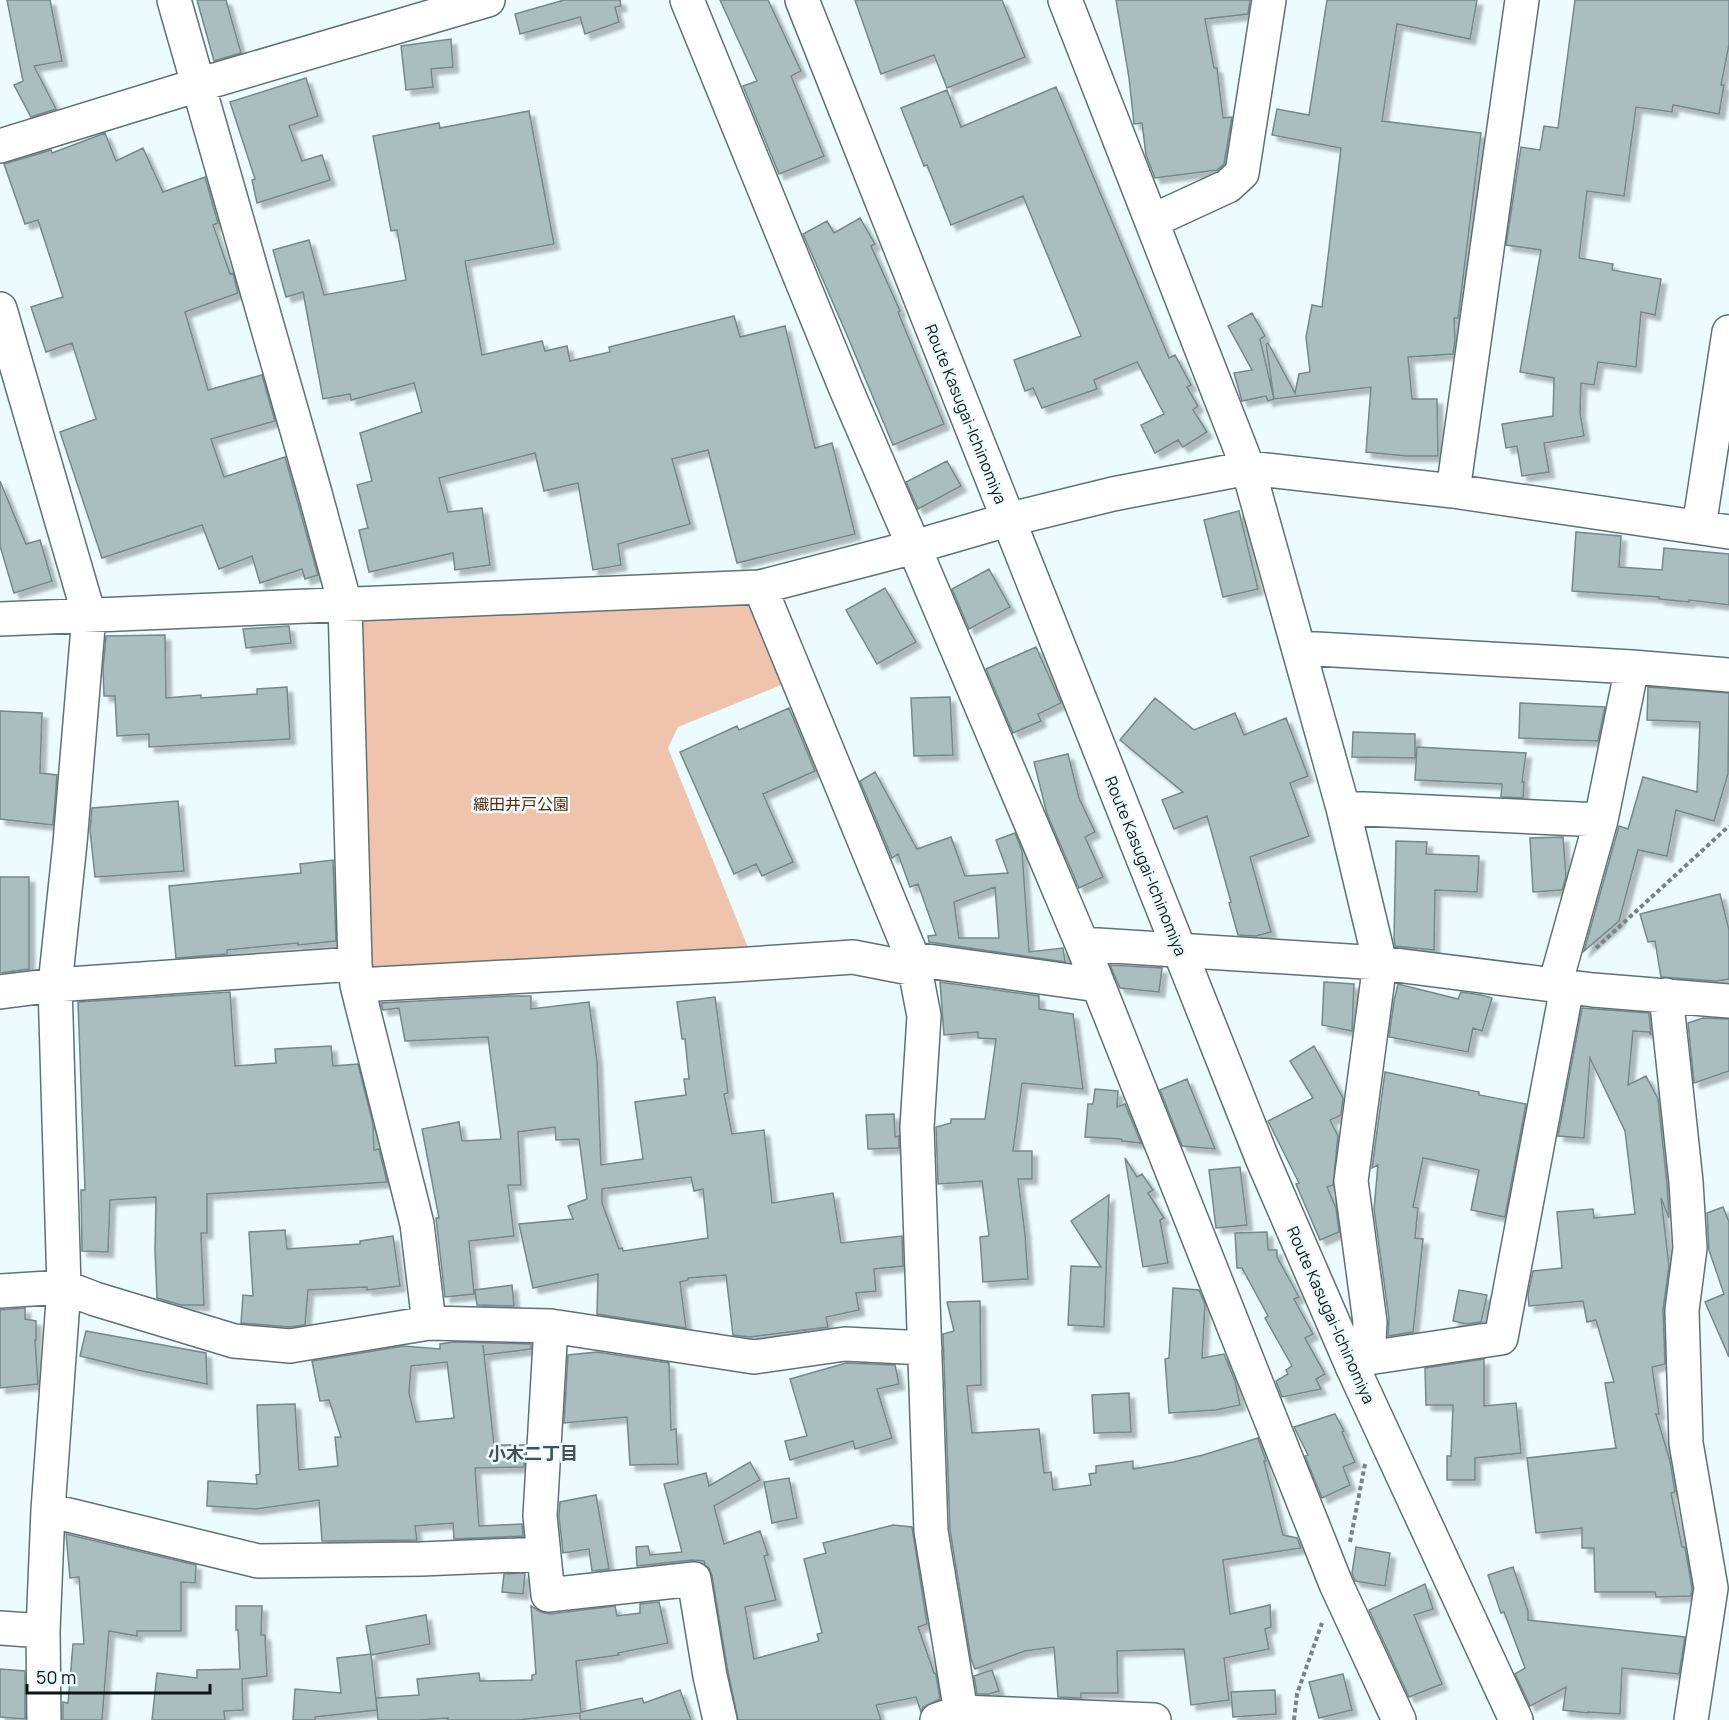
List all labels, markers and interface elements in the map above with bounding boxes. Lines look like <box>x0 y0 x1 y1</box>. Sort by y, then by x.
street label: Route Kasugai-Ichinomiya <box>920 321 1012 507</box>
street label: Route Kasugai-Ichinomiya <box>1100 773 1192 959</box>
park label: 織田井戸公園 <box>473 793 569 815</box>
street label: Route Kasugai-Ichinomiya <box>1282 1223 1380 1407</box>
district label: 小木二丁目 <box>488 1441 578 1465</box>
scale bar <box>27 1657 210 1695</box>
text: 50 m <box>36 1665 76 1689</box>

